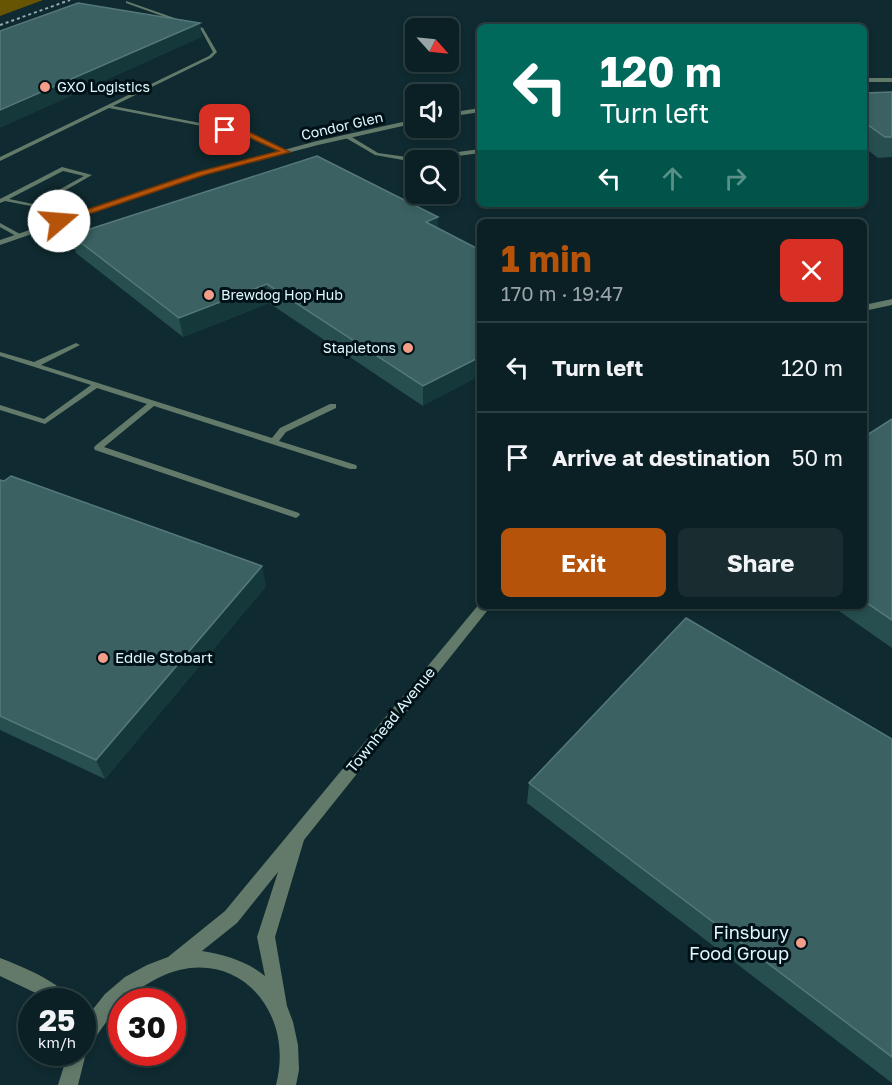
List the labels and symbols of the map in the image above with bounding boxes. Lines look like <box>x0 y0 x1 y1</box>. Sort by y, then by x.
north arrow <box>405 18 459 72</box>
place label: GXO Logistics <box>57 78 150 95</box>
marker: GXO Logistics <box>38 80 52 94</box>
pin <box>199 104 250 155</box>
street label: Condor Glen <box>299 108 384 143</box>
position arrow <box>27 189 91 253</box>
place label: Brewdog Hop Hub <box>221 286 343 303</box>
marker: Brewdog Hop Hub <box>202 288 216 302</box>
place label: Stapletons <box>323 339 396 356</box>
marker: Stapletons <box>401 341 415 355</box>
place label: Eddie Stobart <box>115 648 213 666</box>
marker: Eddie Stobart <box>96 651 110 665</box>
street label: Townhead Avenue <box>342 663 438 776</box>
place label: Finsbury Food Group <box>689 921 789 964</box>
marker: Finsbury Food Group <box>794 936 808 950</box>
speed limit sign: 30 <box>108 988 186 1066</box>

